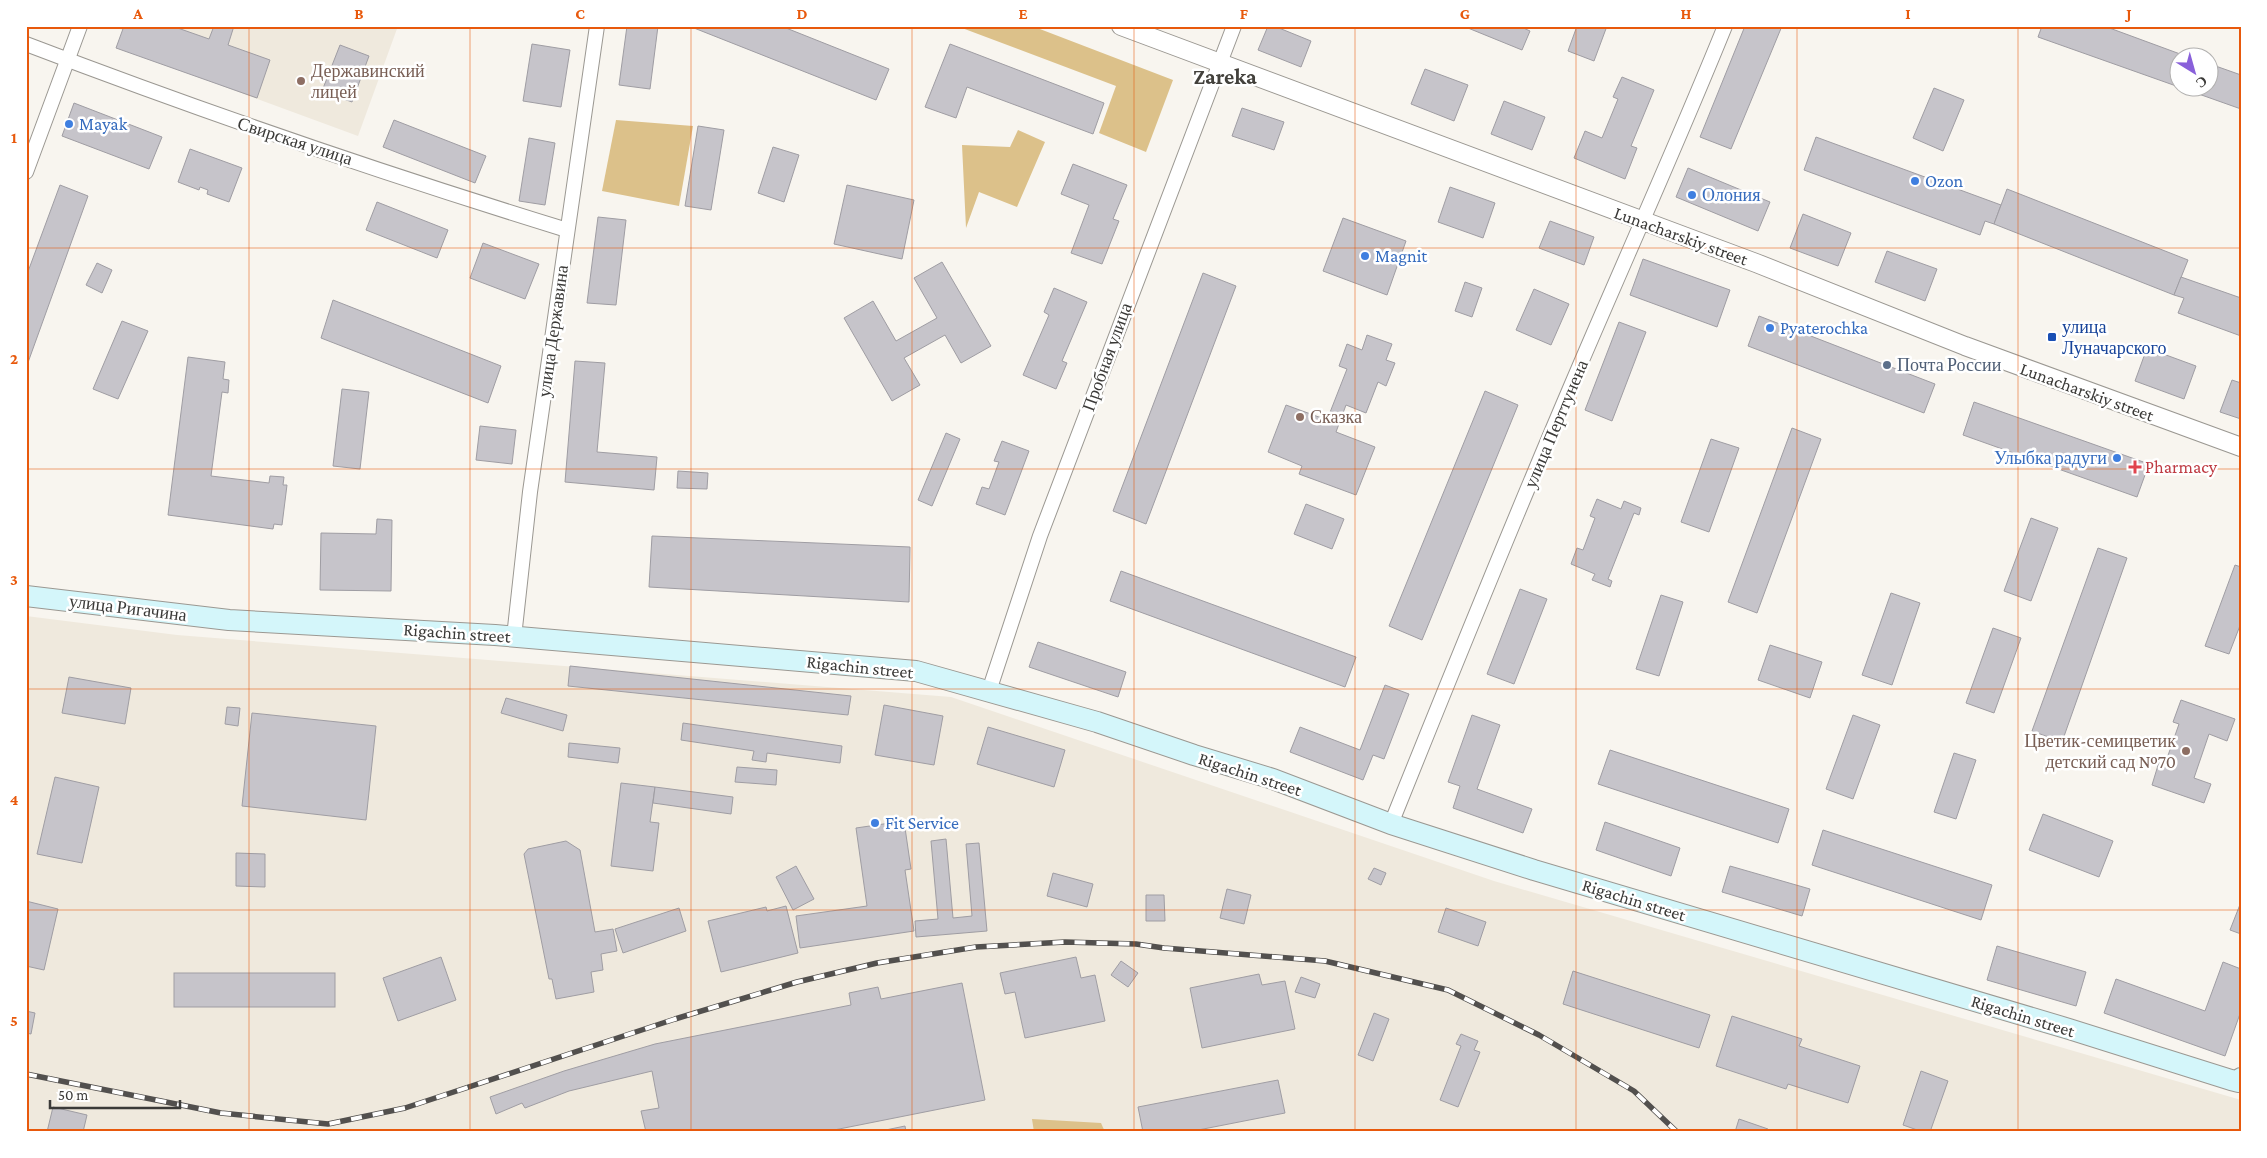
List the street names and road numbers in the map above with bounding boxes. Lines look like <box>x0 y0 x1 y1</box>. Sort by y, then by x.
street label: Свирская улица <box>235 113 355 169</box>
street label: Lunacharskiy street <box>1611 203 1752 270</box>
street label: улица Державина <box>534 264 572 398</box>
street label: Пробная улица <box>1078 300 1136 414</box>
street label: улица Перттунена <box>1520 357 1592 491</box>
street label: Lunacharskiy street <box>2017 359 2158 426</box>
street label: улица Ригачина <box>68 591 188 625</box>
street label: Rigachin street <box>403 619 512 647</box>
street label: Rigachin street <box>806 651 915 683</box>
street label: Rigachin street <box>1196 748 1305 800</box>
street label: Rigachin street <box>1580 875 1689 926</box>
street label: Rigachin street <box>1969 991 2078 1042</box>

